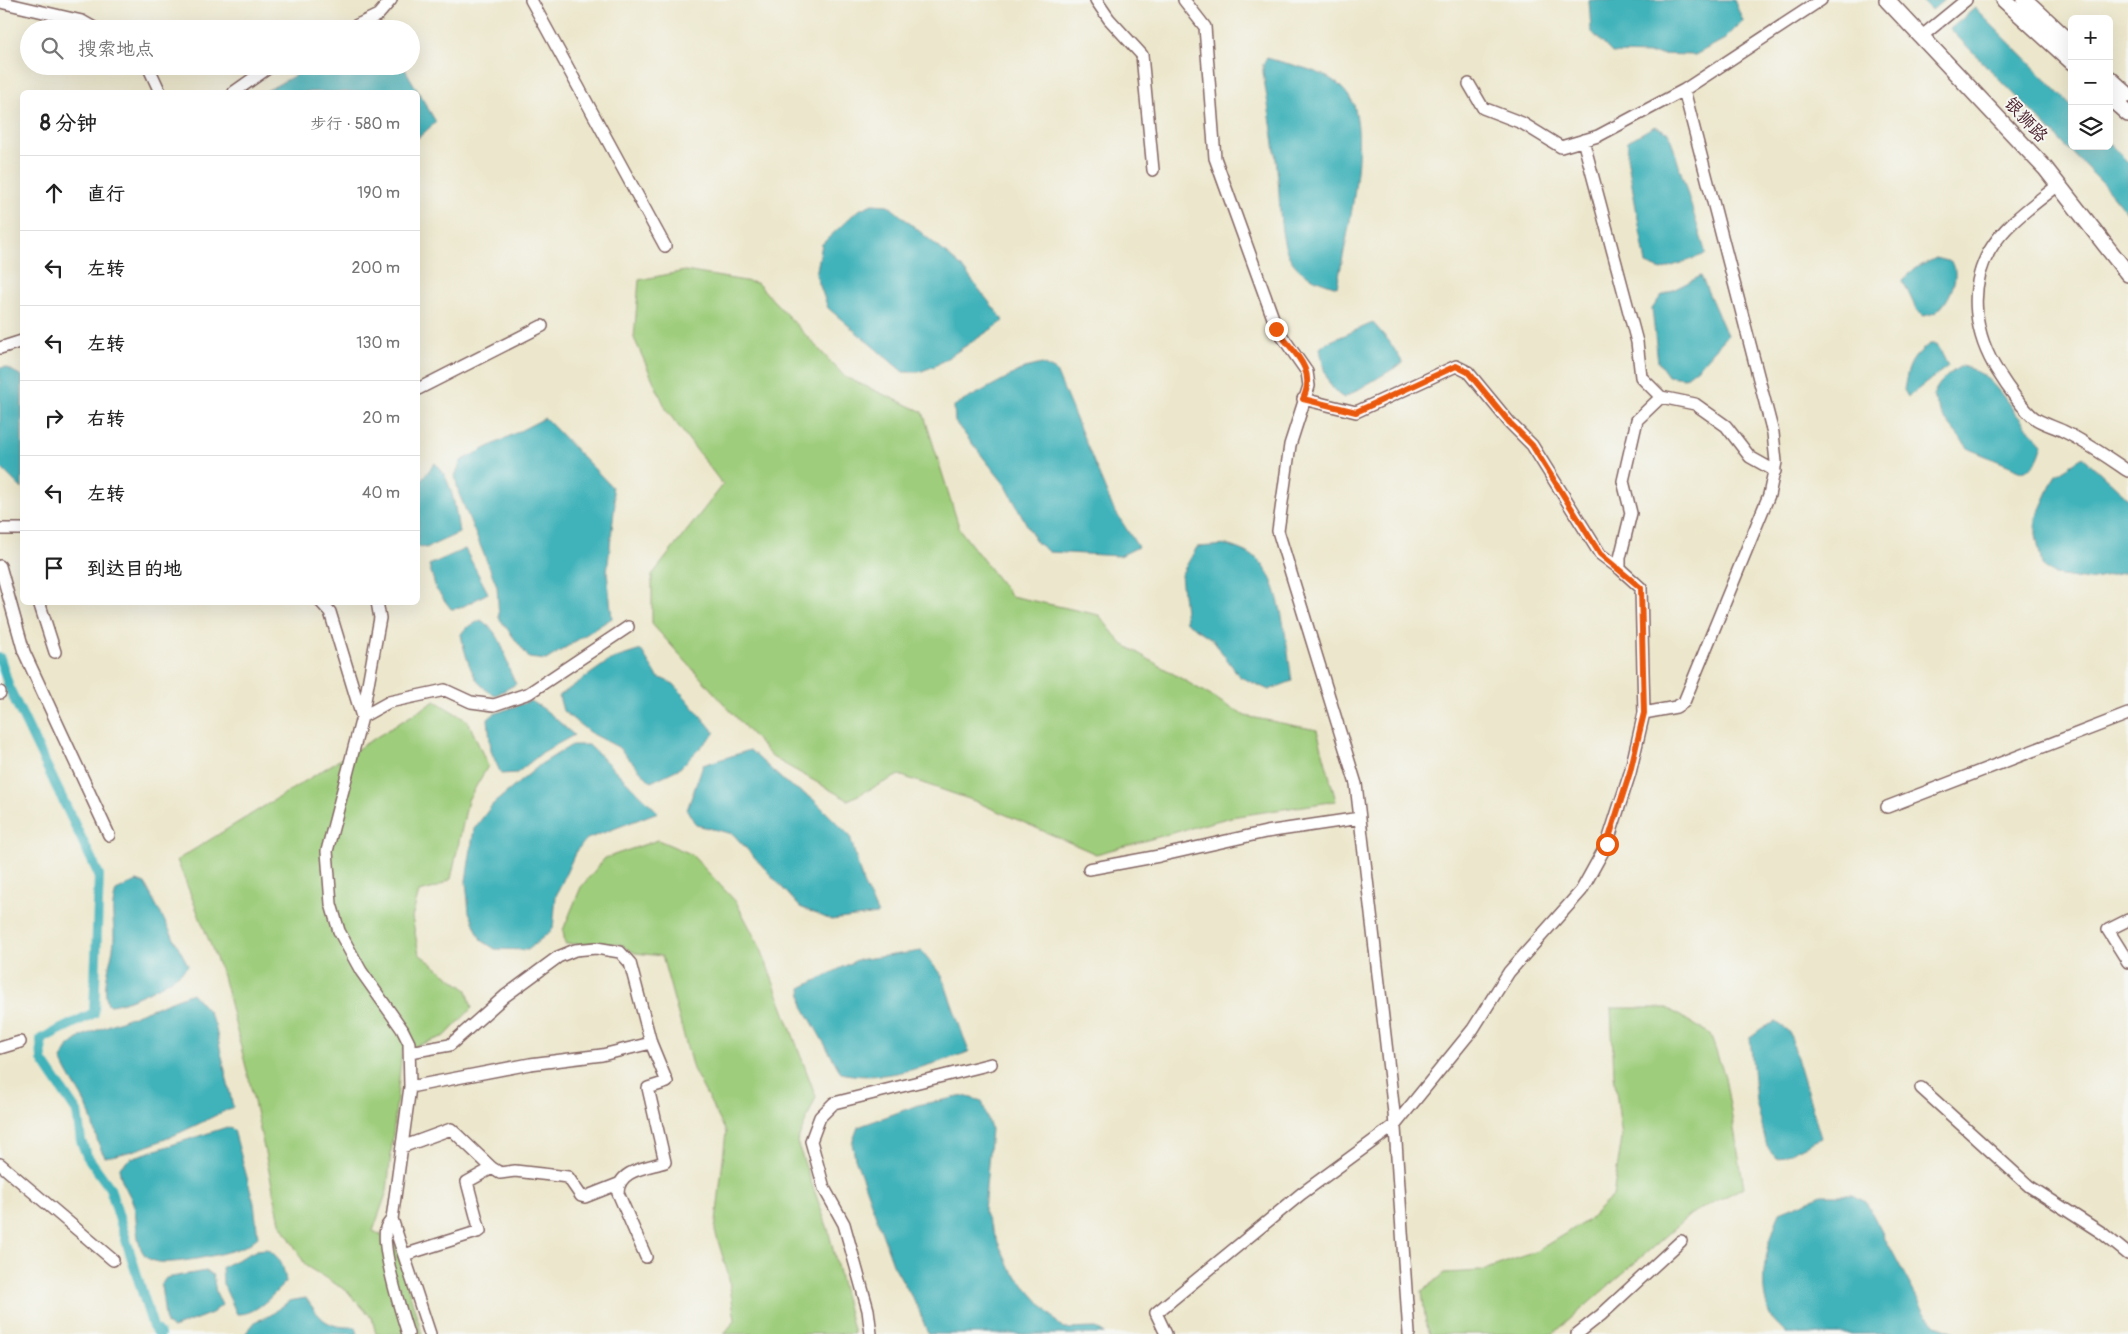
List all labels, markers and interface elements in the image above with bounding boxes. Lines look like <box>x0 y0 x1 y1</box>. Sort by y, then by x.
map controls <box>2068 15 2113 150</box>
button: + <box>2068 15 2113 60</box>
search box <box>20 20 420 75</box>
icon: search <box>38 34 66 62</box>
text: 搜索地点 <box>78 37 154 61</box>
button: − <box>2068 60 2113 105</box>
street label: 银狮路 <box>1999 92 2053 148</box>
button: layers <box>2068 105 2113 150</box>
text: 8 分钟 <box>40 110 97 137</box>
text: 步行 · 580 m <box>311 114 400 134</box>
icon: ahead <box>40 179 68 207</box>
text: 直行 <box>87 182 125 206</box>
text: 190 m <box>357 183 400 203</box>
icon: left <box>40 254 68 282</box>
text: 左转 <box>87 257 125 281</box>
text: 200 m <box>352 258 400 278</box>
route end <box>1265 318 1288 341</box>
icon: left <box>40 329 68 357</box>
text: 左转 <box>87 332 125 356</box>
text: 130 m <box>356 333 400 353</box>
icon: right <box>40 404 68 432</box>
text: 右转 <box>87 407 125 431</box>
text: 20 m <box>362 408 400 428</box>
icon: left <box>40 479 68 507</box>
text: 左转 <box>87 482 125 506</box>
text: 40 m <box>362 483 400 503</box>
icon: arrive <box>40 554 68 582</box>
text: 到达目的地 <box>87 557 182 581</box>
route start <box>1596 833 1619 856</box>

